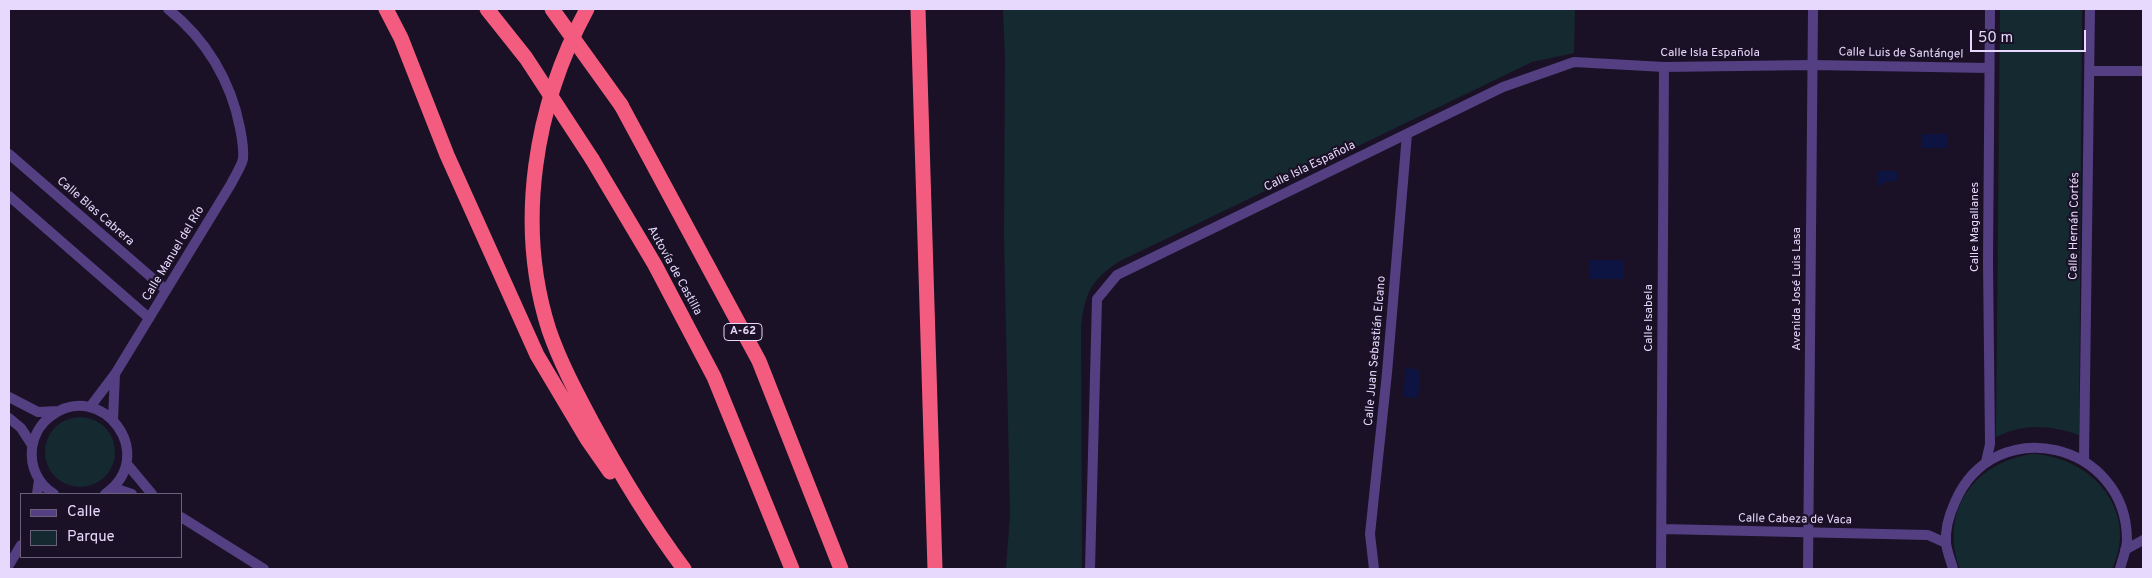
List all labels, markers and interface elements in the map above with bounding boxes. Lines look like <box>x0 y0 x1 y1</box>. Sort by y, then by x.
scale bar <box>1972 20 2088 52</box>
text: 50 m <box>1978 29 2013 48</box>
street label: Calle Luis de Santángel <box>1838 46 1964 62</box>
street label: Calle Isla Española <box>1660 47 1760 61</box>
street label: Calle Isla Española <box>1262 139 1358 195</box>
street label: Calle Hernán Cortés <box>2067 172 2083 280</box>
street label: Calle Blas Cabrera <box>53 174 137 250</box>
street label: Calle Magallanes <box>1969 182 1983 272</box>
street label: Calle Manuel del Río <box>140 204 208 304</box>
street label: Autovía de Castilla <box>644 224 704 318</box>
street label: Avenida José Luis Lasa <box>1791 227 1805 351</box>
street label: Calle Juan Sebastián Elcano <box>1362 275 1390 427</box>
street label: Calle Isabela <box>1643 284 1657 352</box>
road number: A-62 <box>724 324 762 341</box>
legend <box>20 493 182 558</box>
text: Calle <box>67 503 101 522</box>
street label: Calle Cabeza de Vaca <box>1738 512 1852 528</box>
text: Parque <box>67 528 115 547</box>

